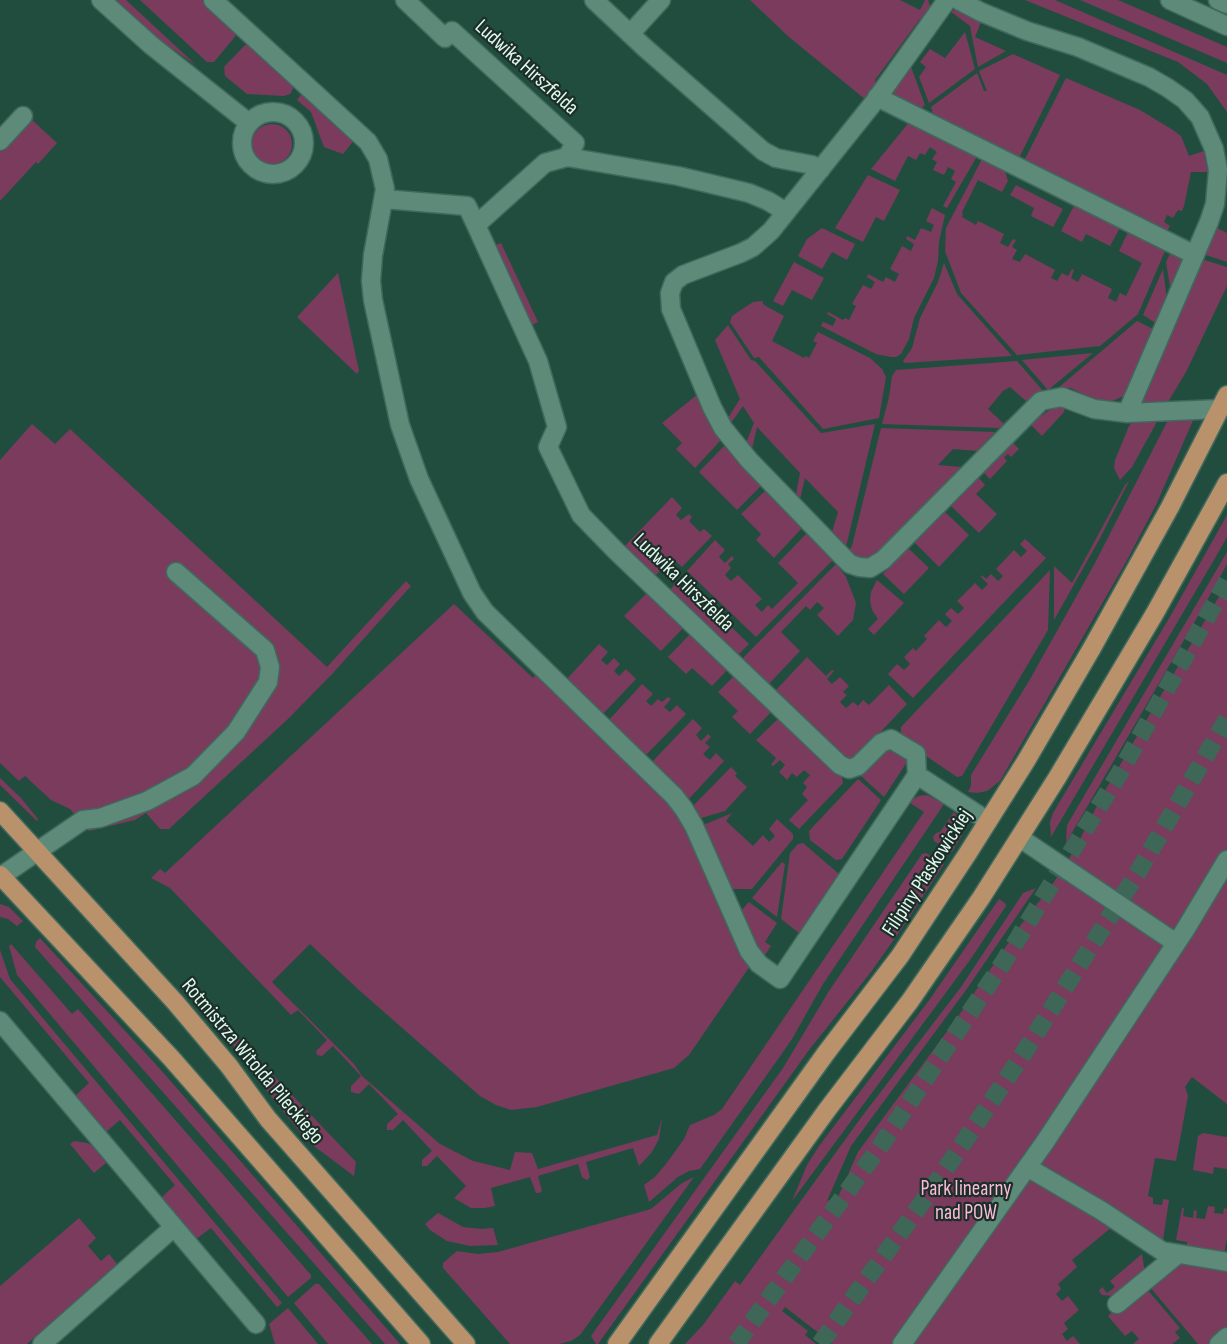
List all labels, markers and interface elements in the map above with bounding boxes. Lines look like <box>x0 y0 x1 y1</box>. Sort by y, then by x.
street label: Ludwika Hirszfelda <box>469 15 583 121</box>
street label: Ludwika Hirszfelda <box>627 529 739 637</box>
street label: Filipiny Płaskowickiej <box>878 805 978 941</box>
street label: Rotmistrza Witolda Pileckiego <box>175 974 329 1150</box>
park label: Park linearny nad POW <box>921 1177 1011 1227</box>

